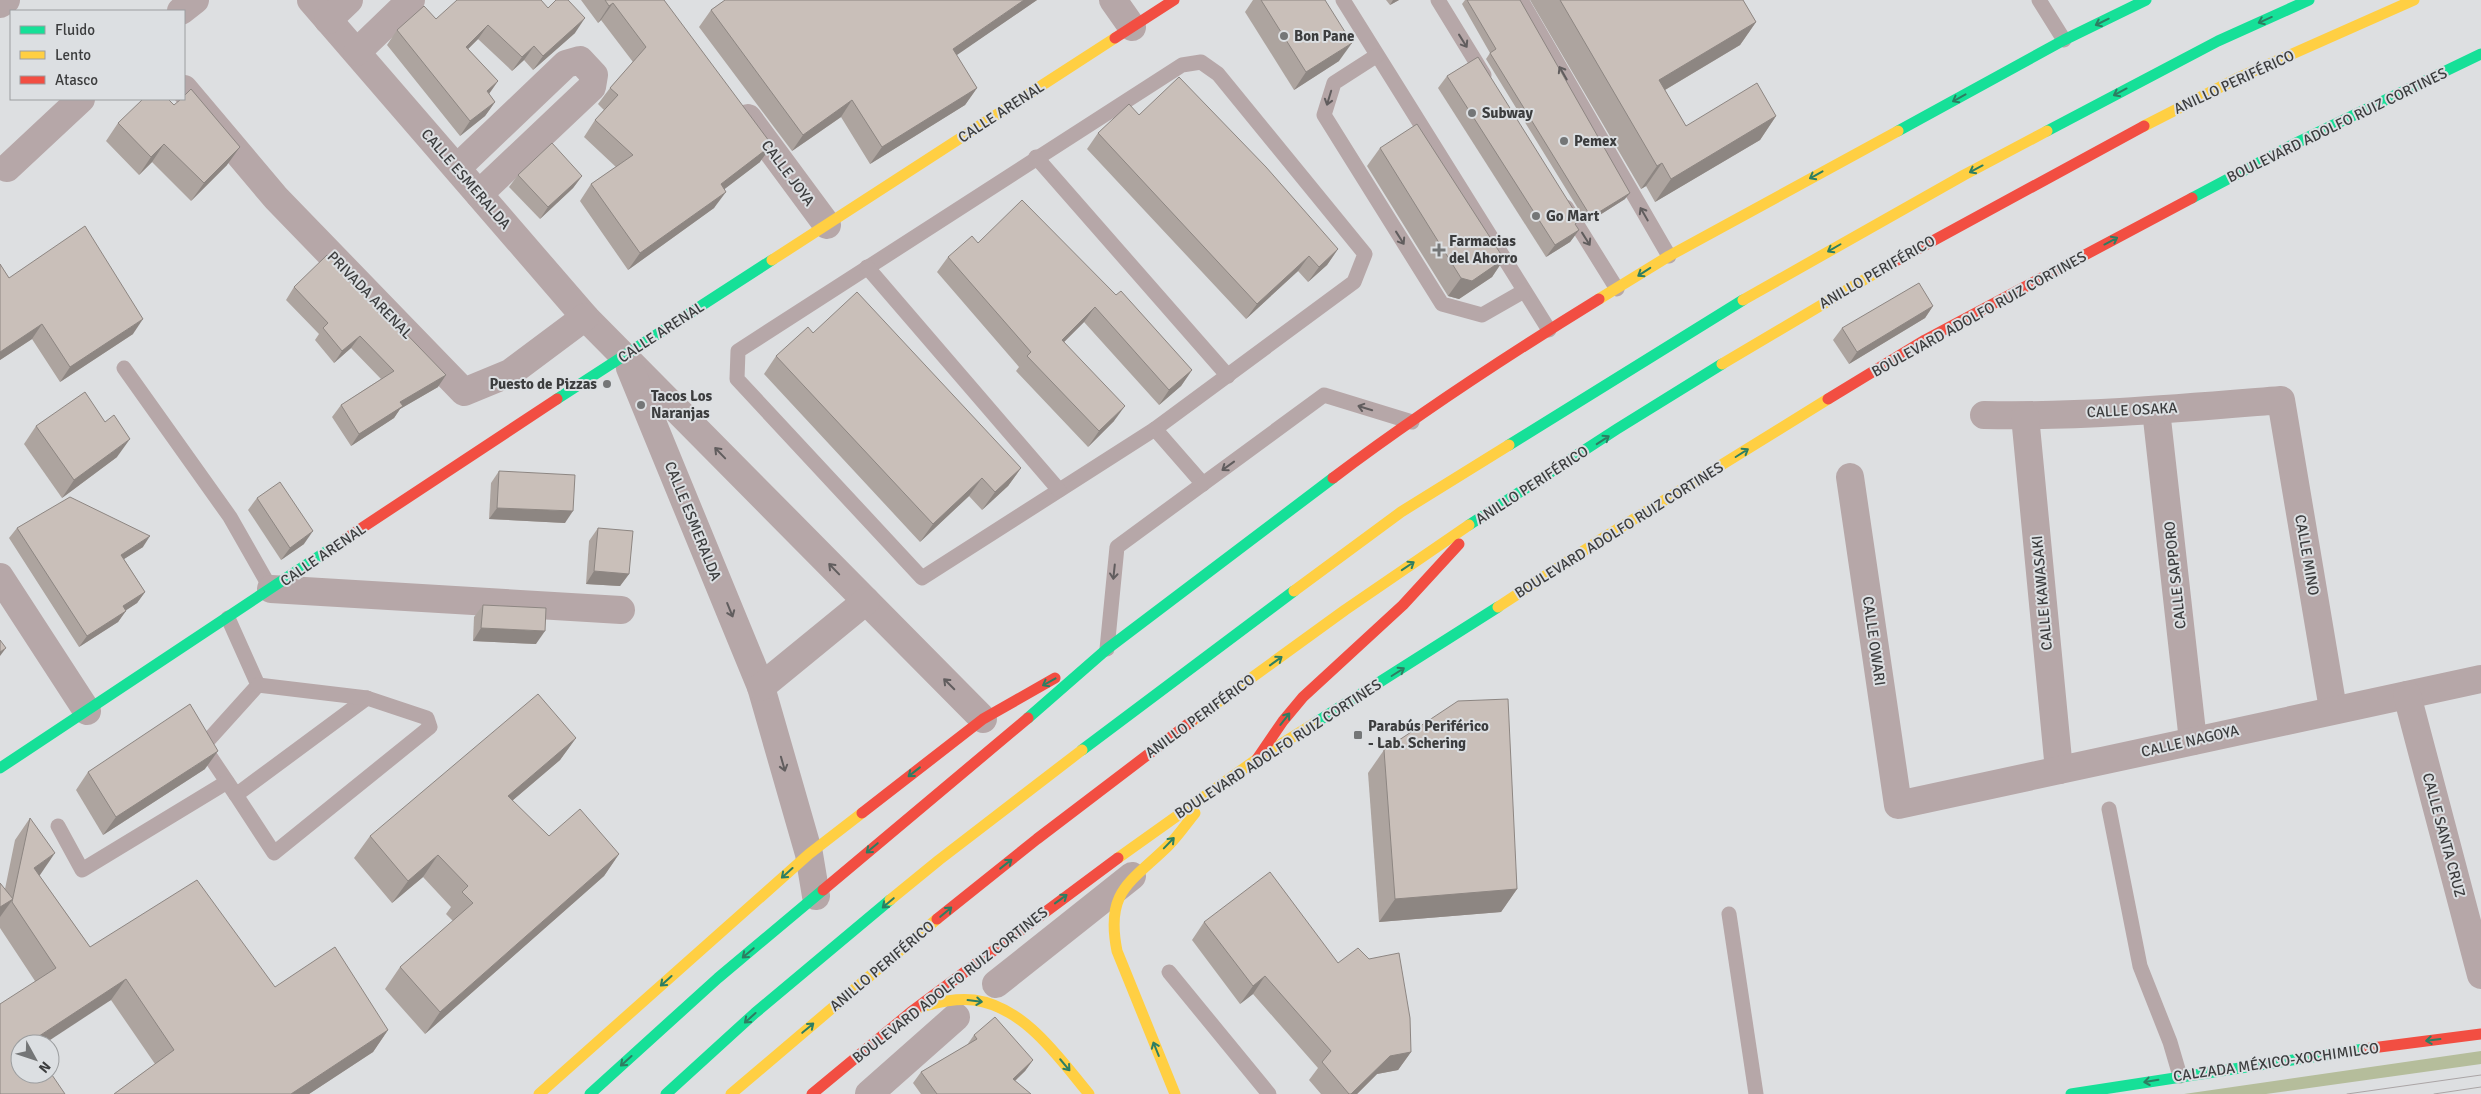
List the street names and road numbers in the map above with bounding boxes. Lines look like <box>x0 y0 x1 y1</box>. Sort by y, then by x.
street label: ANILLO PERIFÉRICO <box>2170 45 2297 118</box>
street label: BOULEVARD ADOLFO RUIZ CORTINES <box>2224 64 2450 186</box>
street label: CALLE ARENAL <box>955 77 1048 147</box>
street label: CALLE ESMERALDA <box>417 125 515 233</box>
street label: CALLE JOYA <box>757 137 819 209</box>
street label: ANILLO PERIFÉRICO <box>1815 231 1938 313</box>
street label: BOULEVARD ADOLFO RUIZ CORTINES <box>1868 247 2090 381</box>
street label: PRIVADA ARENAL <box>324 248 417 343</box>
street label: CALLE ARENAL <box>615 297 708 367</box>
street label: CALLE OSAKA <box>2086 399 2178 421</box>
street label: ANILLO PERIFÉRICO <box>1472 441 1592 528</box>
street label: BOULEVARD ADOLFO RUIZ CORTINES <box>1511 458 1727 602</box>
street label: CALLE ESMERALDA <box>661 459 725 583</box>
street label: CALLE MINO <box>2291 513 2323 597</box>
street label: CALLE ARENAL <box>277 520 369 590</box>
street label: CALLE SAPPORO <box>2160 520 2190 630</box>
street label: CALLE KAWASAKI <box>2028 535 2056 651</box>
street label: CALLE OWARI <box>1859 595 1889 687</box>
street label: ANILLO PERIFÉRICO <box>1141 669 1258 762</box>
street label: BOULEVARD ADOLFO RUIZ CORTINES <box>1171 675 1385 823</box>
street label: CALLE NAGOYA <box>2139 721 2241 761</box>
street label: CALLE SANTA CRUZ <box>2419 771 2469 899</box>
street label: BOULEVARD ADOLFO RUIZ CORTINES <box>849 903 1051 1067</box>
street label: ANILLO PERIFÉRICO <box>825 916 938 1015</box>
street label: CALZADA MÉXICO-XOCHIMILCO <box>2172 1038 2380 1085</box>

